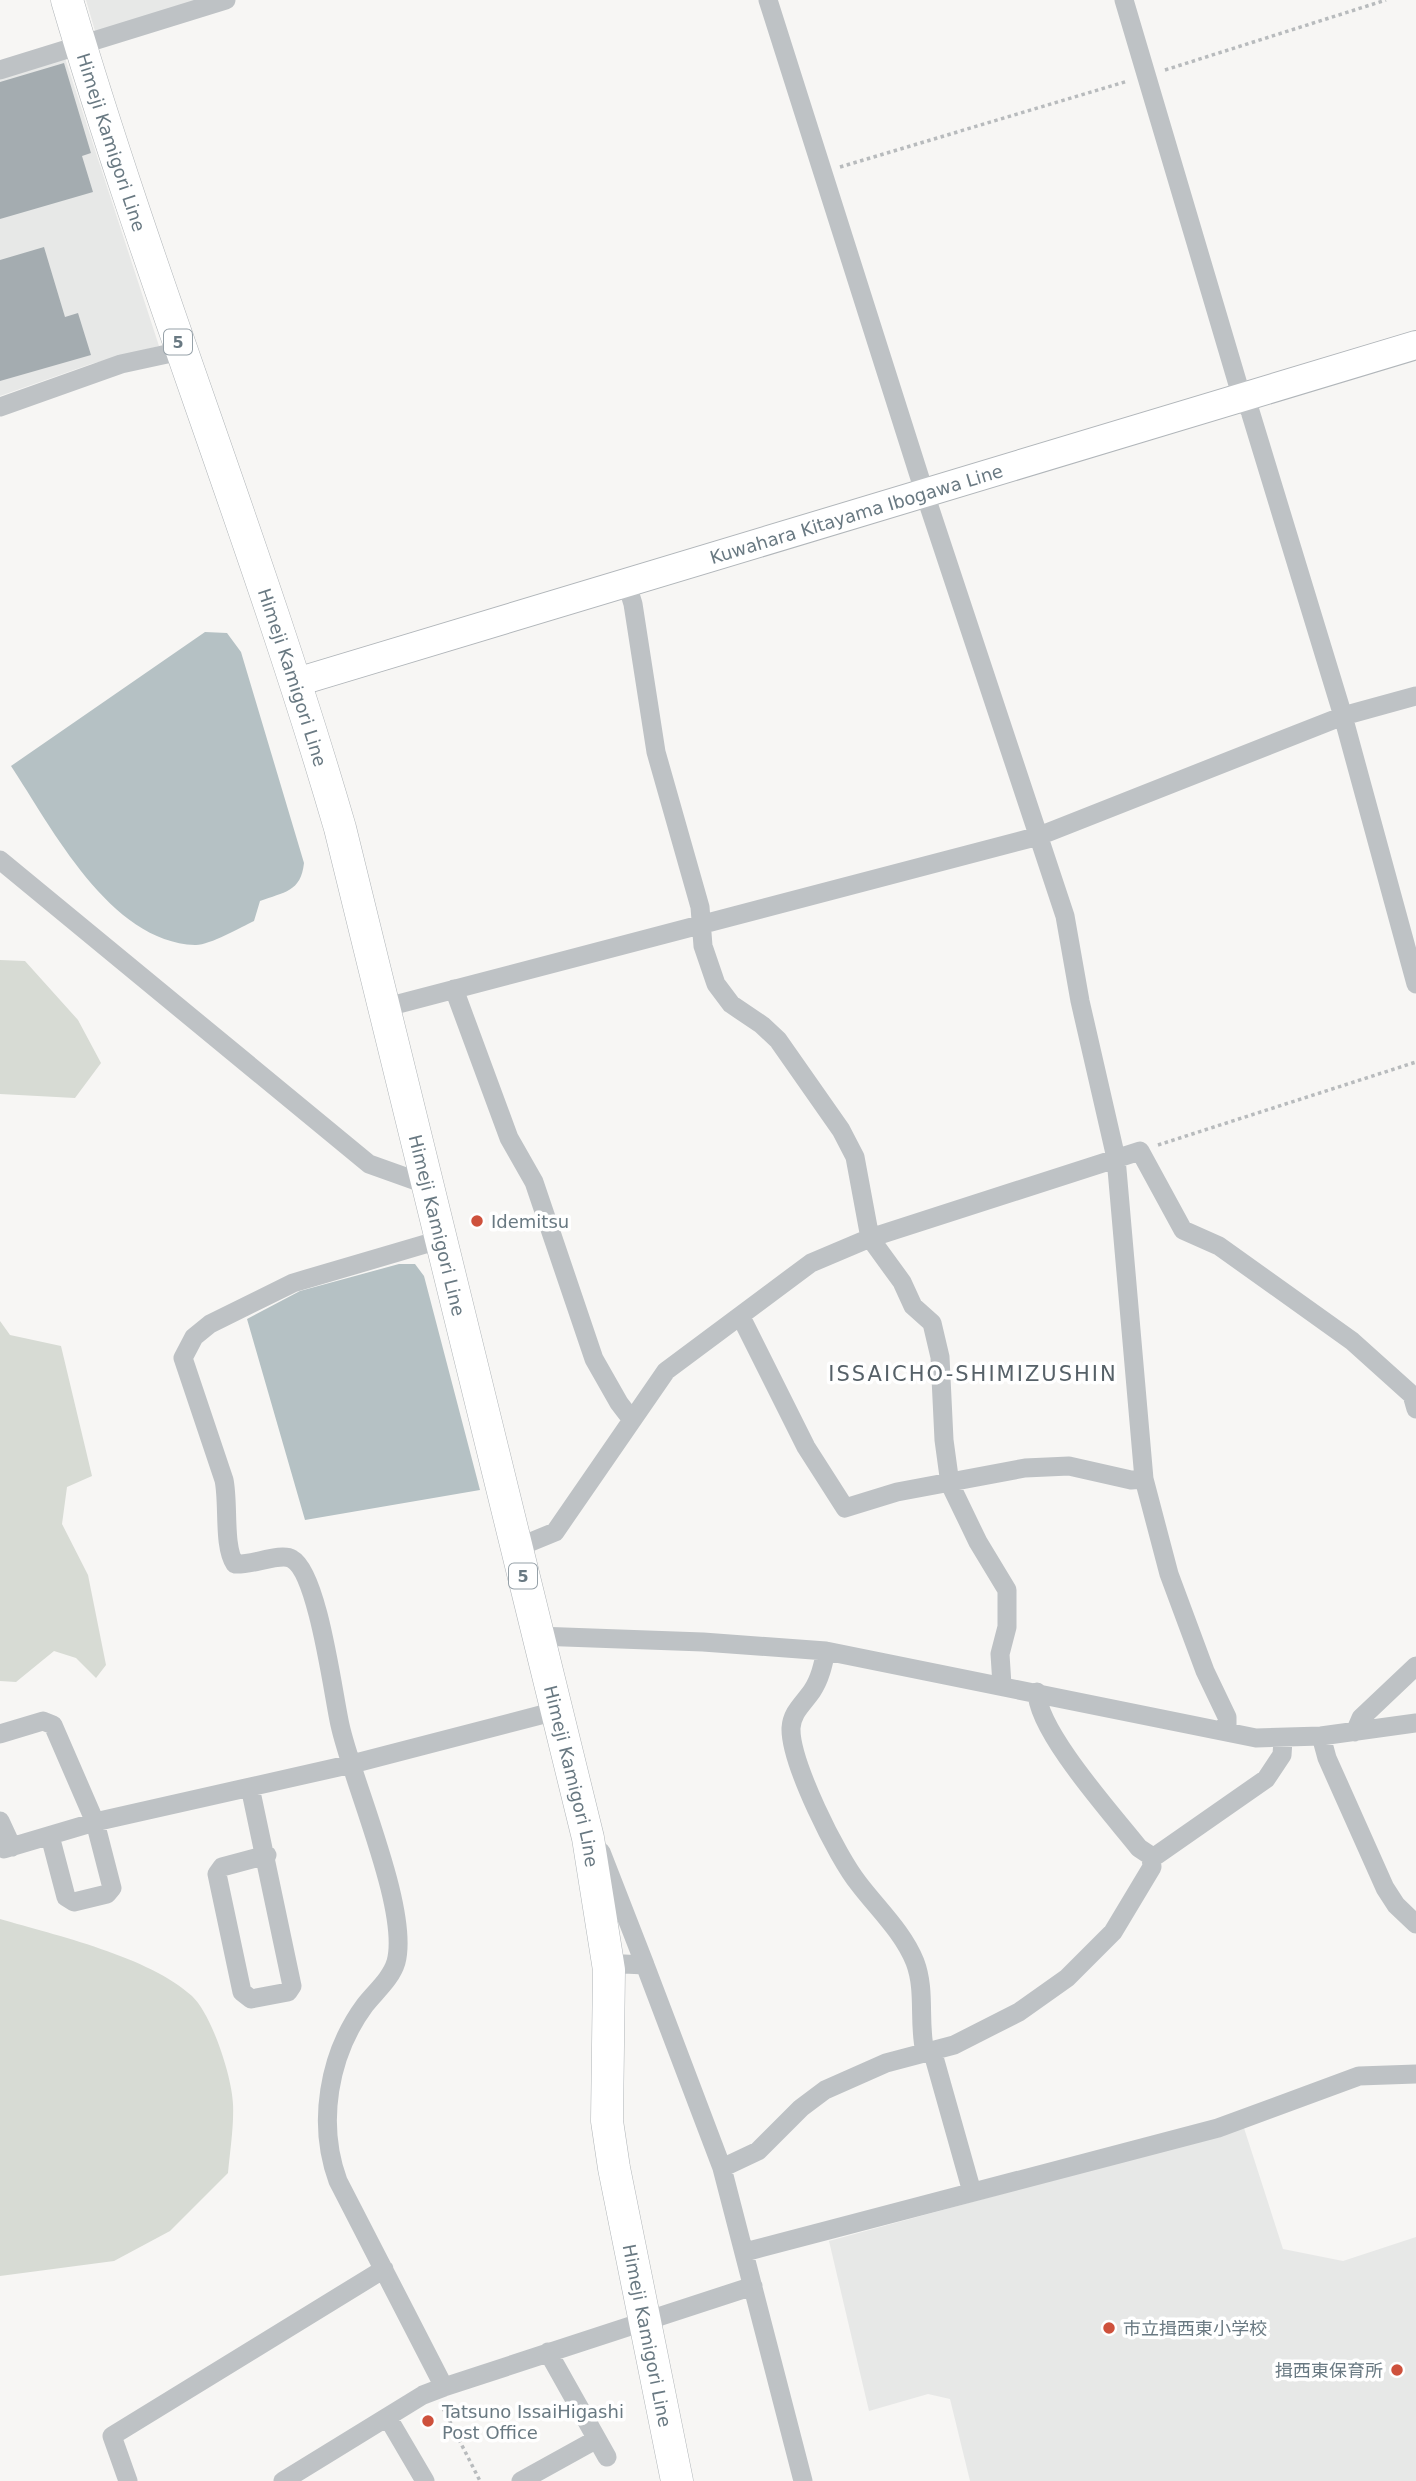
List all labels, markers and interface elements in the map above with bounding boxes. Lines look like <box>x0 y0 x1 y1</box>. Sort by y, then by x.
street label: Himeji Kamigori Line <box>73 50 150 234</box>
road number: 5 <box>164 330 192 354</box>
street label: Kuwahara Kitayama Ibogawa Line <box>707 460 1005 568</box>
street label: Himeji Kamigori Line <box>254 585 332 769</box>
street label: Himeji Kamigori Line <box>405 1132 470 1318</box>
place label: Idemitsu <box>491 1211 569 1232</box>
marker: Idemitsu <box>469 1213 485 1229</box>
district label: ISSAICHO-SHIMIZUSHIN <box>828 1362 1118 1386</box>
road number: 5 <box>509 1564 537 1588</box>
street label: Himeji Kamigori Line <box>540 1683 603 1868</box>
street label: Himeji Kamigori Line <box>619 2242 676 2429</box>
place label: 市立揖西東小学校 <box>1123 2318 1267 2339</box>
marker: 市立揖西東小学校 <box>1101 2320 1117 2336</box>
place label: 揖西東保育所 <box>1275 2360 1383 2381</box>
marker: 揖西東保育所 <box>1389 2362 1405 2378</box>
place label: Tatsuno IssaiHigashi Post Office <box>441 2401 624 2443</box>
marker: Tatsuno IssaiHigashi Post Office <box>420 2413 436 2429</box>

